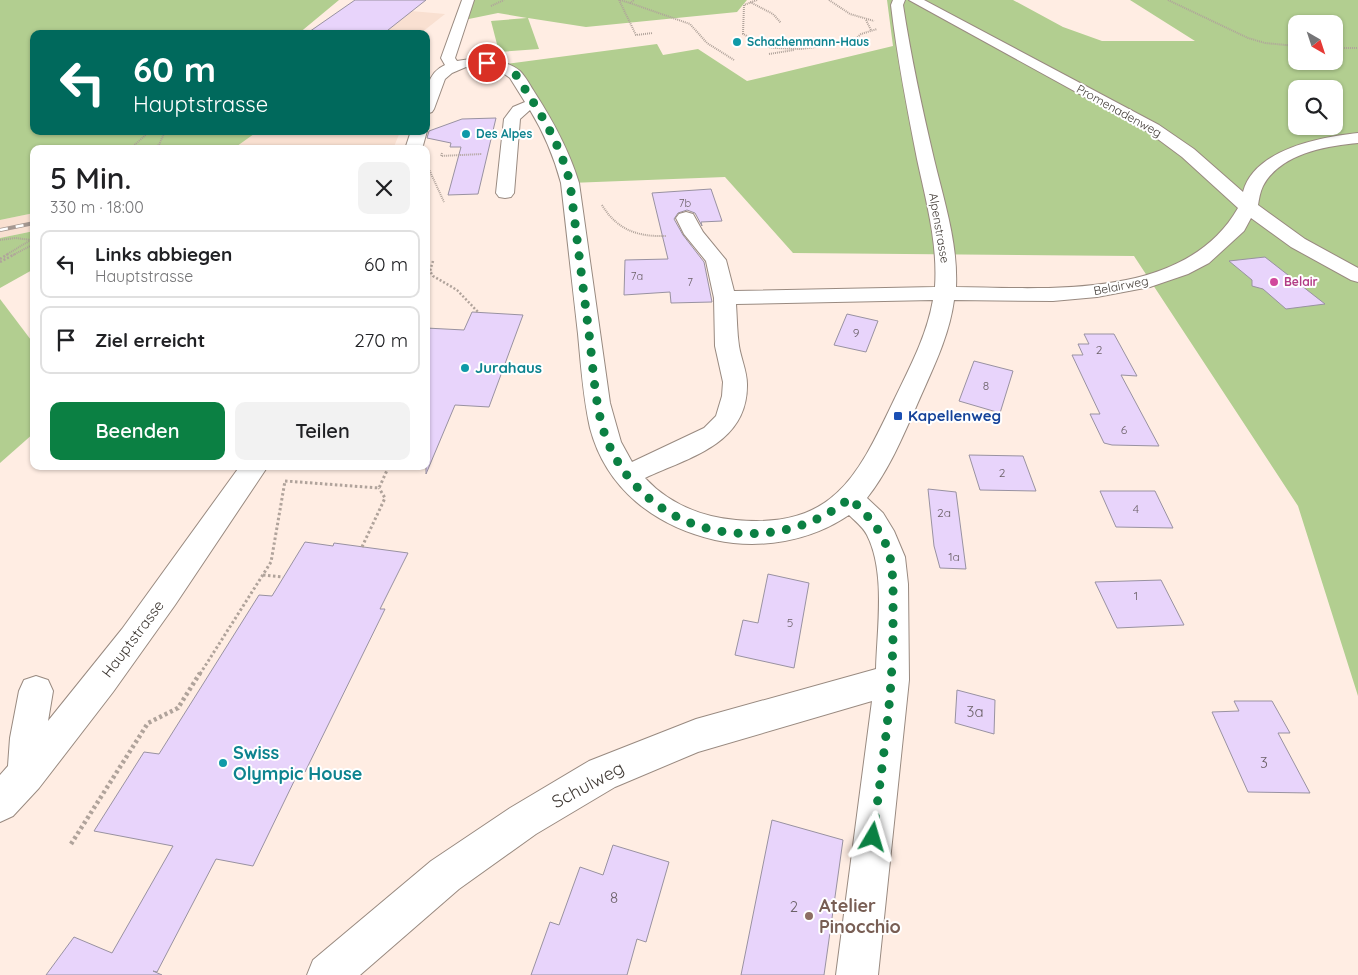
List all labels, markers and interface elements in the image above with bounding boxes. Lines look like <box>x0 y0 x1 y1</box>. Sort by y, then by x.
north arrow <box>1288 15 1342 70</box>
map controls <box>1288 15 1343 135</box>
place label: Schachenmann-Haus <box>747 34 869 49</box>
marker: Schachenmann-Haus <box>731 36 743 48</box>
pin <box>466 42 508 84</box>
text: 60 m <box>133 47 216 91</box>
icon: arrive <box>473 49 501 77</box>
icon: left <box>50 50 115 115</box>
button: search <box>1288 80 1343 135</box>
street label: Promenadenweg <box>1074 81 1164 140</box>
text: Hauptstrasse <box>133 90 268 118</box>
place label: Des Alpes <box>476 126 532 141</box>
marker: Des Alpes <box>460 128 472 140</box>
text: 5 Min. <box>50 159 131 197</box>
button: close <box>358 162 410 214</box>
street label: Alpenstrasse <box>926 192 953 264</box>
house number: 7b <box>679 196 691 210</box>
text: 330 m · 18:00 <box>50 197 144 217</box>
text: Links abbiegen <box>95 242 232 266</box>
icon: left <box>52 250 80 278</box>
text: 60 m <box>364 252 408 276</box>
text: Hauptstrasse <box>95 266 193 286</box>
house number: 7a <box>631 269 643 283</box>
street label: Belairweg <box>1092 273 1150 298</box>
place label: Belair <box>1284 274 1318 289</box>
house number: 7 <box>687 275 693 289</box>
marker: Belair <box>1268 276 1280 288</box>
house number: 9 <box>853 325 860 340</box>
icon: arrive <box>52 326 80 354</box>
text: Ziel erreicht <box>95 328 205 352</box>
text: 270 m <box>354 328 408 352</box>
house number: 2 <box>1096 342 1103 357</box>
place label: Jurahaus <box>475 358 542 377</box>
marker: Jurahaus <box>459 362 471 374</box>
house number: 8 <box>983 378 989 393</box>
button: Beenden <box>50 402 225 460</box>
button: Teilen <box>235 402 410 460</box>
place label: Kapellenweg <box>908 406 1001 425</box>
marker: Kapellenweg <box>892 410 904 422</box>
house number: 6 <box>1121 422 1128 437</box>
house number: 2 <box>999 465 1006 480</box>
house number: 4 <box>1133 501 1139 516</box>
house number: 2a <box>937 505 951 520</box>
house number: 1a <box>948 549 960 564</box>
house number: 1 <box>1134 588 1138 603</box>
street label: Hauptstrasse <box>97 596 168 681</box>
house number: 5 <box>787 615 793 630</box>
house number: 3a <box>967 702 983 721</box>
place label: Swiss Olympic House <box>233 741 362 785</box>
house number: 3 <box>1260 753 1268 772</box>
street label: Schulweg <box>548 756 628 813</box>
marker: Swiss Olympic House <box>217 757 229 769</box>
position arrow <box>846 810 898 862</box>
house number: 8 <box>610 888 618 907</box>
place label: Atelier Pinocchio <box>819 894 901 938</box>
house number: 2 <box>790 897 798 916</box>
marker: Atelier Pinocchio <box>803 910 815 922</box>

